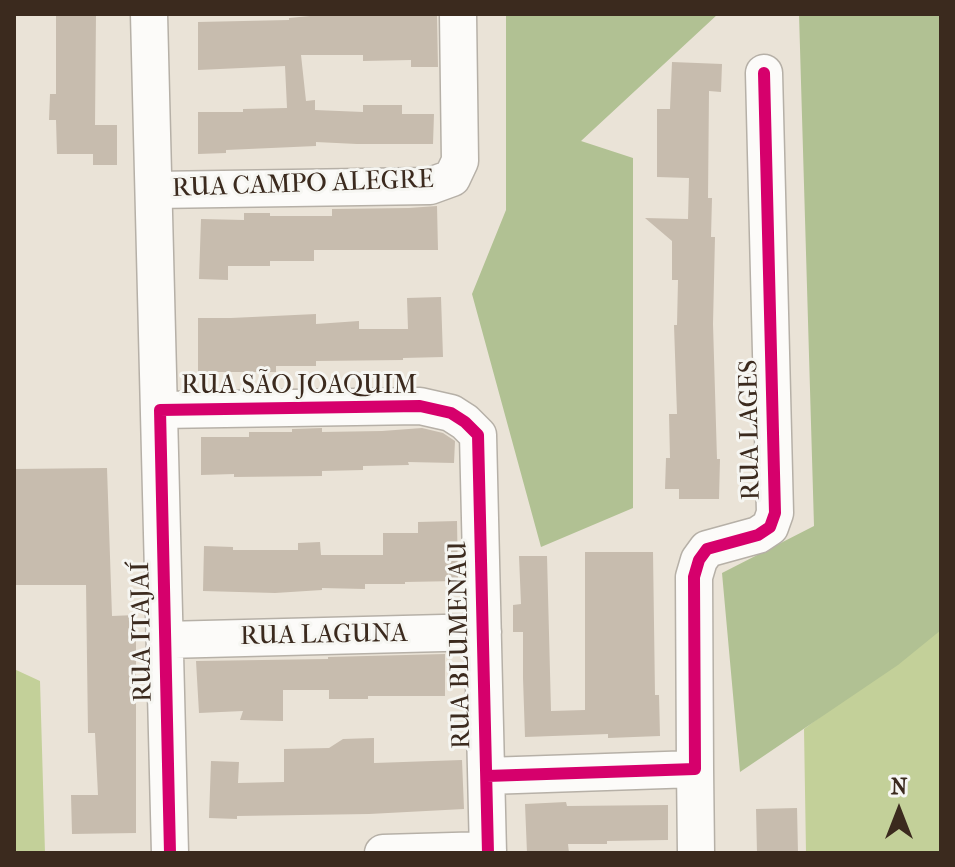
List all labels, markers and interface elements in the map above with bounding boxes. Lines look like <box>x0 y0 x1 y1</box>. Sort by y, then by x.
street label: RUA CAMPO ALEGRE <box>172 165 434 205</box>
street label: RUA LAGES <box>734 359 768 501</box>
street label: RUA SÃO JOAQUIM <box>181 371 417 403</box>
street label: RUA BLUMENAU <box>444 541 478 749</box>
street label: RUA ITAJAÍ <box>126 562 160 702</box>
street label: RUA LAGUNA <box>240 619 408 653</box>
north arrow <box>859 771 939 851</box>
text: N <box>891 774 907 800</box>

